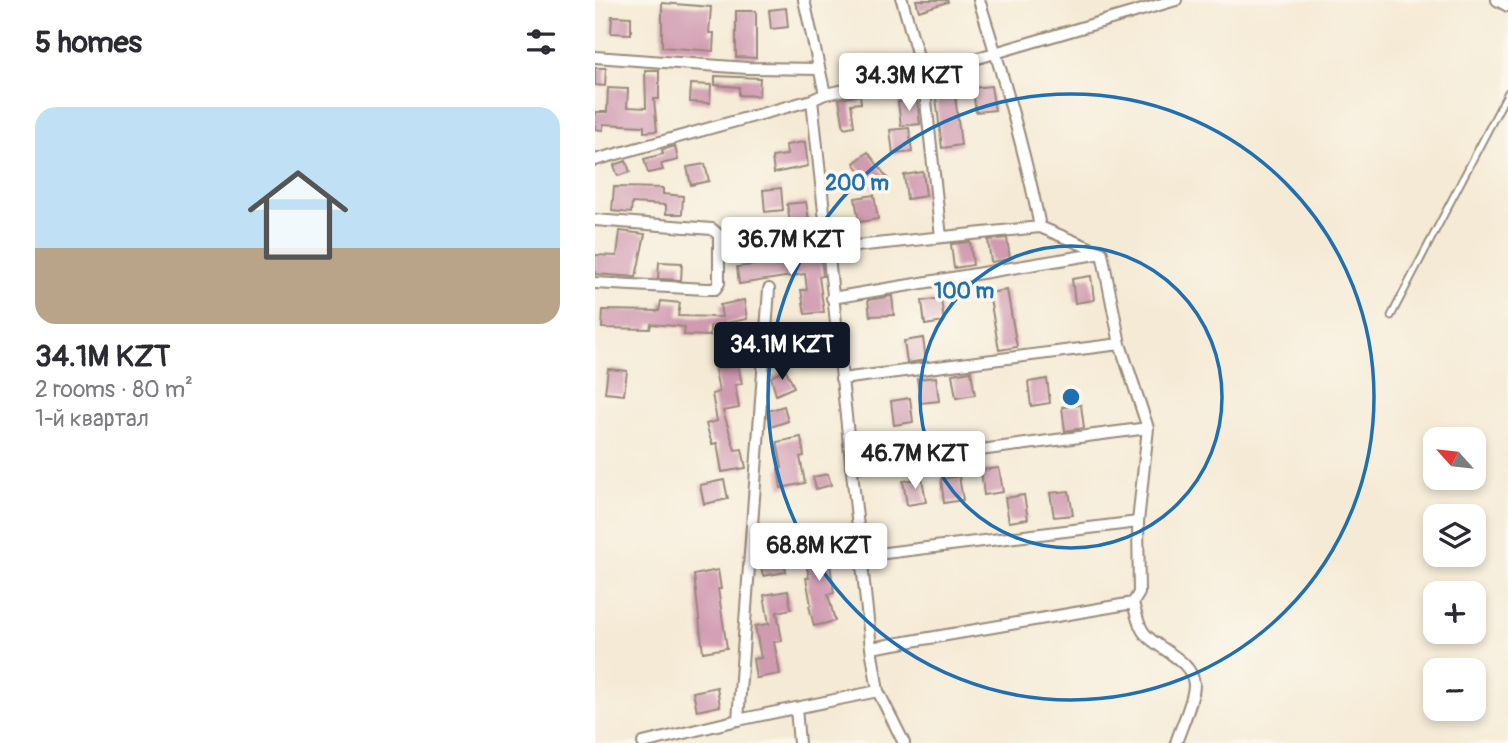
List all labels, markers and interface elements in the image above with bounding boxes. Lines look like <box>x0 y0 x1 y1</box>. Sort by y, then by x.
icon: filters <box>522 23 560 61</box>
text: 5 homes <box>35 24 142 61</box>
pin: 34.3M KZT <box>829 54 989 113</box>
text: 34.3M KZT <box>855 61 963 90</box>
icon: home <box>235 152 361 278</box>
text: 200 m <box>825 170 889 197</box>
pin: 36.7M KZT <box>711 218 871 277</box>
text: 36.7M KZT <box>737 225 845 254</box>
text: 100 m <box>934 278 994 305</box>
pin: 34.1M KZT <box>702 322 862 382</box>
text: 34.1M KZT <box>730 330 834 359</box>
text: 34.1M KZT <box>35 338 171 375</box>
text: 2 rooms · 80 m² <box>35 375 193 404</box>
centre of rings <box>1059 385 1083 409</box>
text: 1-й квартал <box>35 404 149 433</box>
north arrow <box>1423 427 1486 490</box>
map controls <box>1423 427 1486 721</box>
pin: 46.7M KZT <box>835 432 995 491</box>
text: 46.7M KZT <box>861 439 969 468</box>
button: layers <box>1423 504 1486 567</box>
pin: 68.8M KZT <box>739 524 899 583</box>
text: 68.8M KZT <box>766 531 872 560</box>
button: + <box>1423 581 1486 644</box>
button: − <box>1423 658 1486 721</box>

